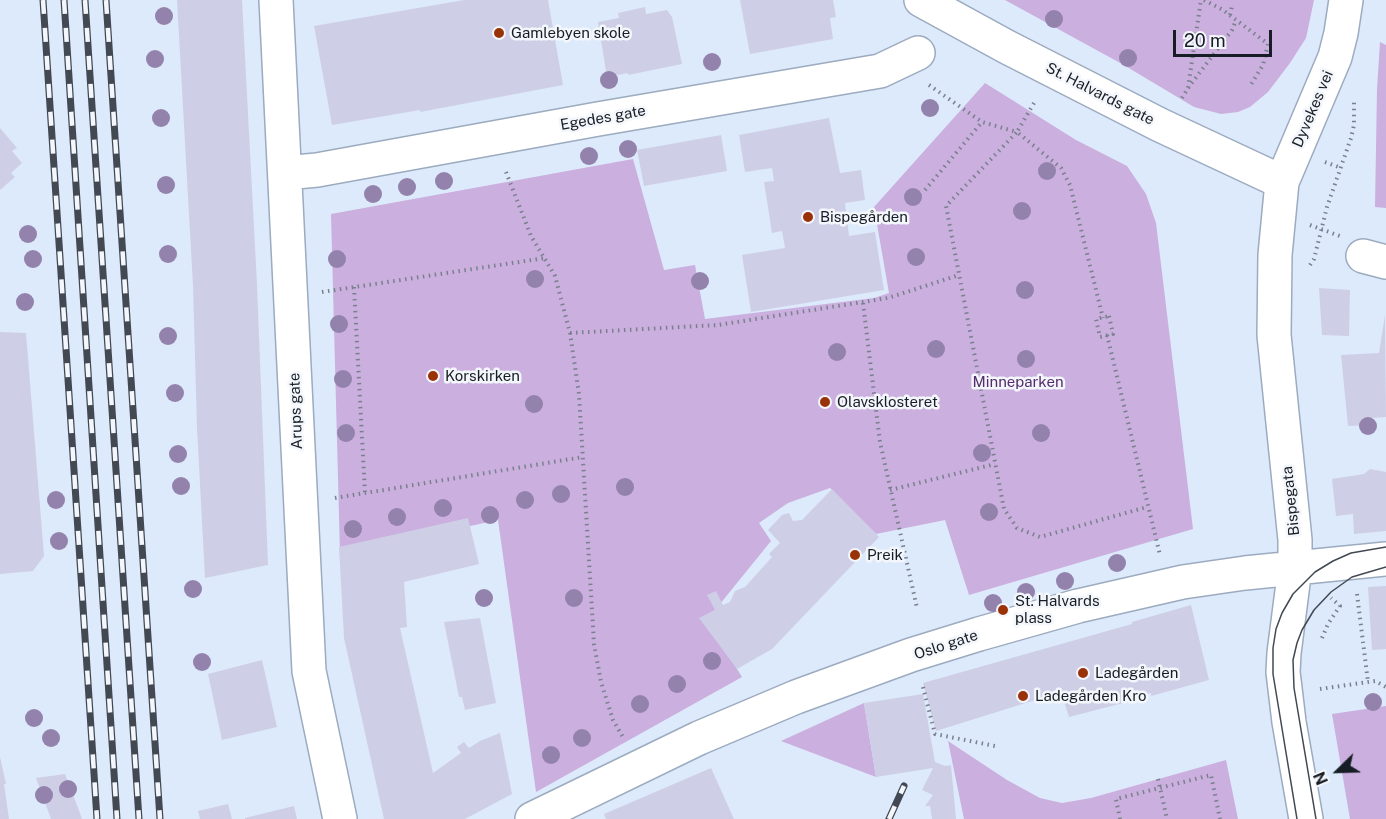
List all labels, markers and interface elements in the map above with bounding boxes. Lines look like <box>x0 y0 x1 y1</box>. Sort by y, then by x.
scale bar <box>1176 18 1275 56</box>
place label: Gamlebyen skole <box>511 24 630 42</box>
marker: Gamlebyen skole <box>492 26 506 40</box>
text: 20 m <box>1184 30 1226 51</box>
street label: St. Halvards gate <box>1043 59 1157 129</box>
street label: Dyvekes vei <box>1289 68 1337 150</box>
street label: Egedes gate <box>559 102 647 134</box>
place label: Bispegården <box>820 208 908 226</box>
marker: Bispegården <box>801 210 815 224</box>
place label: Korskirken <box>445 367 520 385</box>
marker: Korskirken <box>426 369 440 383</box>
street label: Arups gate <box>286 372 306 450</box>
park label: Minneparken <box>972 373 1064 391</box>
place label: Olavsklosteret <box>837 393 938 411</box>
marker: Olavsklosteret <box>818 395 832 409</box>
street label: Bispegata <box>1278 465 1304 537</box>
place label: Preik <box>867 546 903 564</box>
marker: Preik <box>848 548 862 562</box>
place label: St. Halvards plass <box>1015 592 1100 627</box>
marker: St. Halvards plass <box>996 603 1010 617</box>
street label: Oslo gate <box>912 626 980 664</box>
place label: Ladegården <box>1095 664 1178 682</box>
marker: Ladegården <box>1076 666 1090 680</box>
place label: Ladegården Kro <box>1035 687 1146 705</box>
marker: Ladegården Kro <box>1016 689 1030 703</box>
north arrow <box>1308 741 1368 801</box>
text: N <box>1310 769 1332 788</box>

